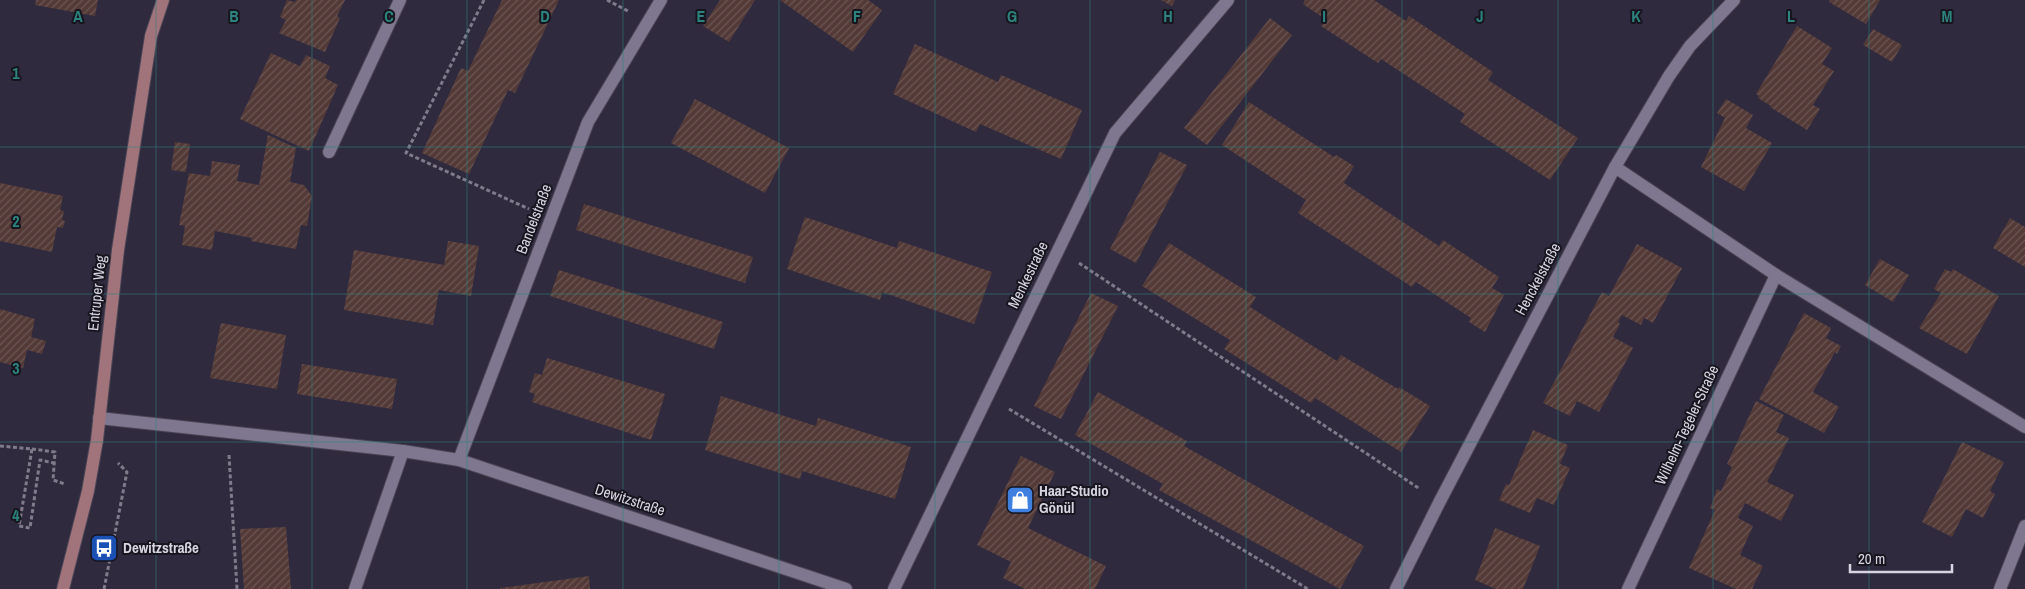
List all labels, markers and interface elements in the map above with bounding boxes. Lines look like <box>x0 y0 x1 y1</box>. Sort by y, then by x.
text: A <box>73 5 83 27</box>
text: B <box>229 5 239 27</box>
text: C <box>384 5 394 27</box>
text: D <box>540 5 550 27</box>
text: E <box>697 5 706 27</box>
text: F <box>853 5 861 27</box>
text: G <box>1007 5 1017 27</box>
text: H <box>1163 5 1173 27</box>
text: I <box>1322 5 1326 27</box>
text: J <box>1476 5 1484 27</box>
text: K <box>1631 5 1641 27</box>
text: L <box>1787 5 1795 27</box>
text: M <box>1942 5 1953 27</box>
text: 1 <box>12 62 20 84</box>
street label: Bandelstraße <box>511 181 557 257</box>
text: 2 <box>12 210 20 232</box>
street label: Menkestraße <box>1002 238 1053 312</box>
street label: Henckelstraße <box>1510 239 1566 319</box>
street label: Entruper Weg <box>82 254 111 332</box>
text: 3 <box>12 357 20 379</box>
street label: Wilhelm-Tegeler-Straße <box>1650 361 1724 488</box>
street label: Dewitzstraße <box>592 478 668 521</box>
place label: Haar-Studio Gönül <box>1039 480 1109 518</box>
shop icon: Haar-Studio Gönül <box>1005 485 1035 515</box>
text: 4 <box>12 504 20 526</box>
bus stop icon: Dewitzstraße <box>89 533 119 563</box>
place label: Dewitzstraße <box>123 537 199 558</box>
scale bar <box>1850 542 1952 574</box>
text: 20 m <box>1858 548 1885 569</box>

